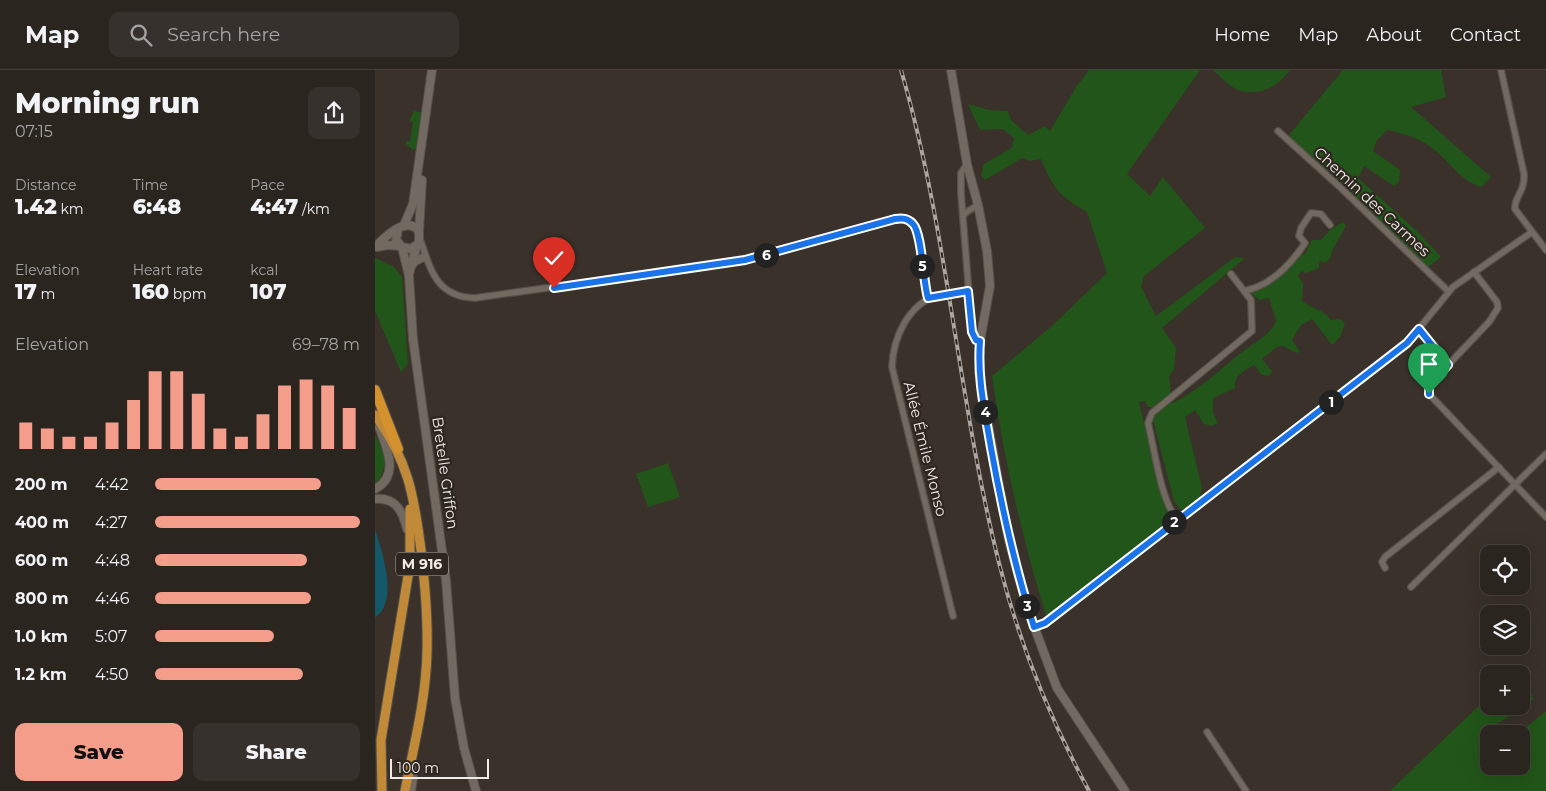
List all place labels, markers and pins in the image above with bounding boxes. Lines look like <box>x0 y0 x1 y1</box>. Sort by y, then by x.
pin <box>533 237 575 288</box>
pin: 6 <box>753 242 779 268</box>
pin: 5 <box>909 254 935 278</box>
pin <box>1408 343 1450 394</box>
pin: 1 <box>1319 390 1343 414</box>
pin: 4 <box>973 400 997 424</box>
pin: 2 <box>1161 510 1187 534</box>
pin: 3 <box>1015 594 1039 618</box>

